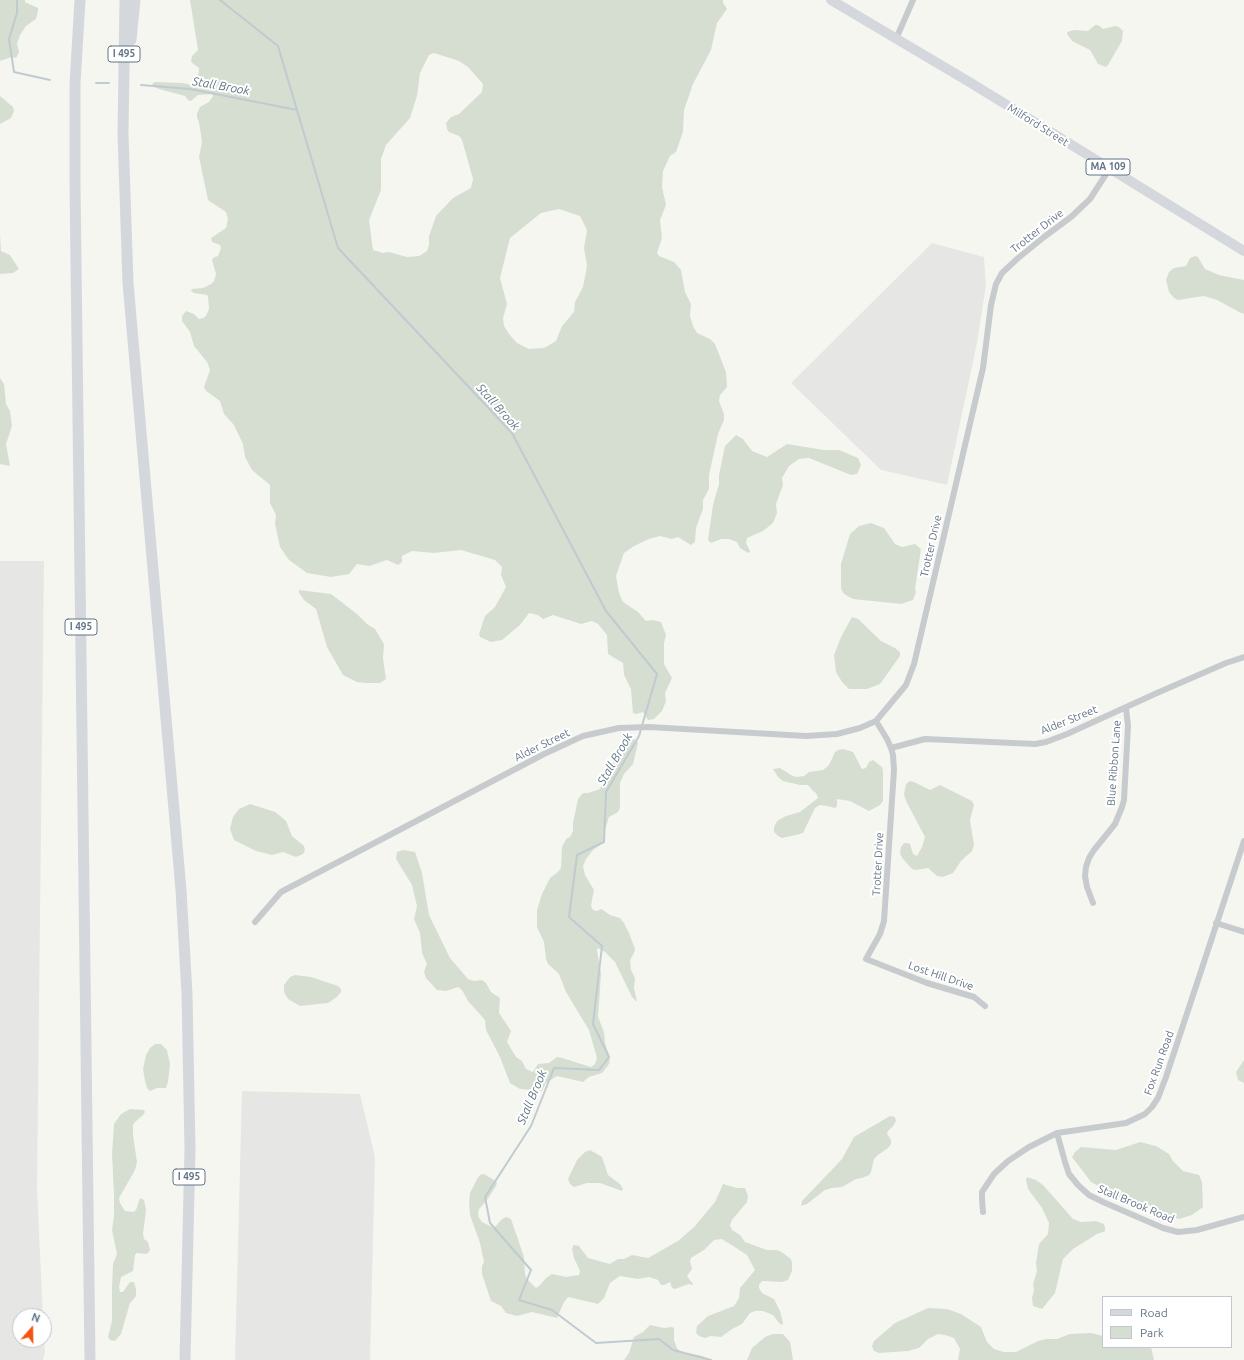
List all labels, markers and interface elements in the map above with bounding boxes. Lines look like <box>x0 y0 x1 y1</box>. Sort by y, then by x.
road number: I 495 <box>108 46 140 62</box>
water label: Stall Brook <box>191 74 251 98</box>
street label: Milford Street <box>1005 101 1071 149</box>
road number: MA 109 <box>1086 159 1130 175</box>
street label: Trotter Drive <box>1008 206 1066 256</box>
water label: Stall Brook <box>473 381 523 433</box>
street label: Trotter Drive <box>917 513 945 579</box>
road number: I 495 <box>65 619 97 635</box>
street label: Alder Street <box>1039 703 1099 737</box>
street label: Blue Ribbon Lane <box>1104 720 1124 806</box>
street label: Alder Street <box>512 726 572 764</box>
water label: Stall Brook <box>594 730 636 788</box>
street label: Trotter Drive <box>870 832 886 896</box>
street label: Lost Hill Drive <box>907 959 975 993</box>
street label: Fox Run Road <box>1141 1029 1177 1097</box>
water label: Stall Brook <box>514 1068 550 1126</box>
road number: I 495 <box>173 1169 205 1185</box>
street label: Stall Brook Road <box>1096 1182 1176 1226</box>
legend <box>1102 1296 1232 1348</box>
text: Road <box>1140 1306 1168 1319</box>
north arrow <box>12 1308 52 1348</box>
text: N <box>30 1311 42 1325</box>
text: Park <box>1140 1326 1164 1339</box>

